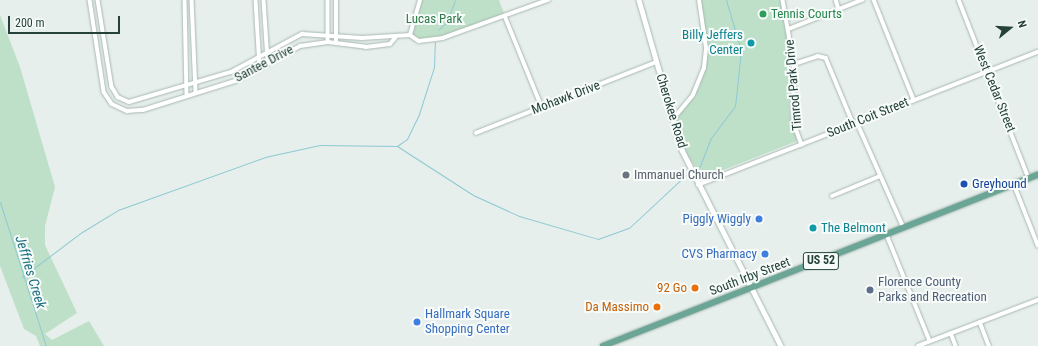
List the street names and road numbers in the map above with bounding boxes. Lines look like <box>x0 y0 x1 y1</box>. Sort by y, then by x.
street label: Timrod Park Drive <box>782 39 806 131</box>
street label: Santee Drive <box>232 42 296 86</box>
street label: West Cedar Street <box>970 43 1018 135</box>
street label: Cherokee Road <box>652 72 690 150</box>
street label: Mohawk Drive <box>530 78 602 118</box>
street label: South Coit Street <box>825 95 911 141</box>
road number: US 52 <box>802 251 840 271</box>
street label: South Irby Street <box>707 254 793 300</box>

